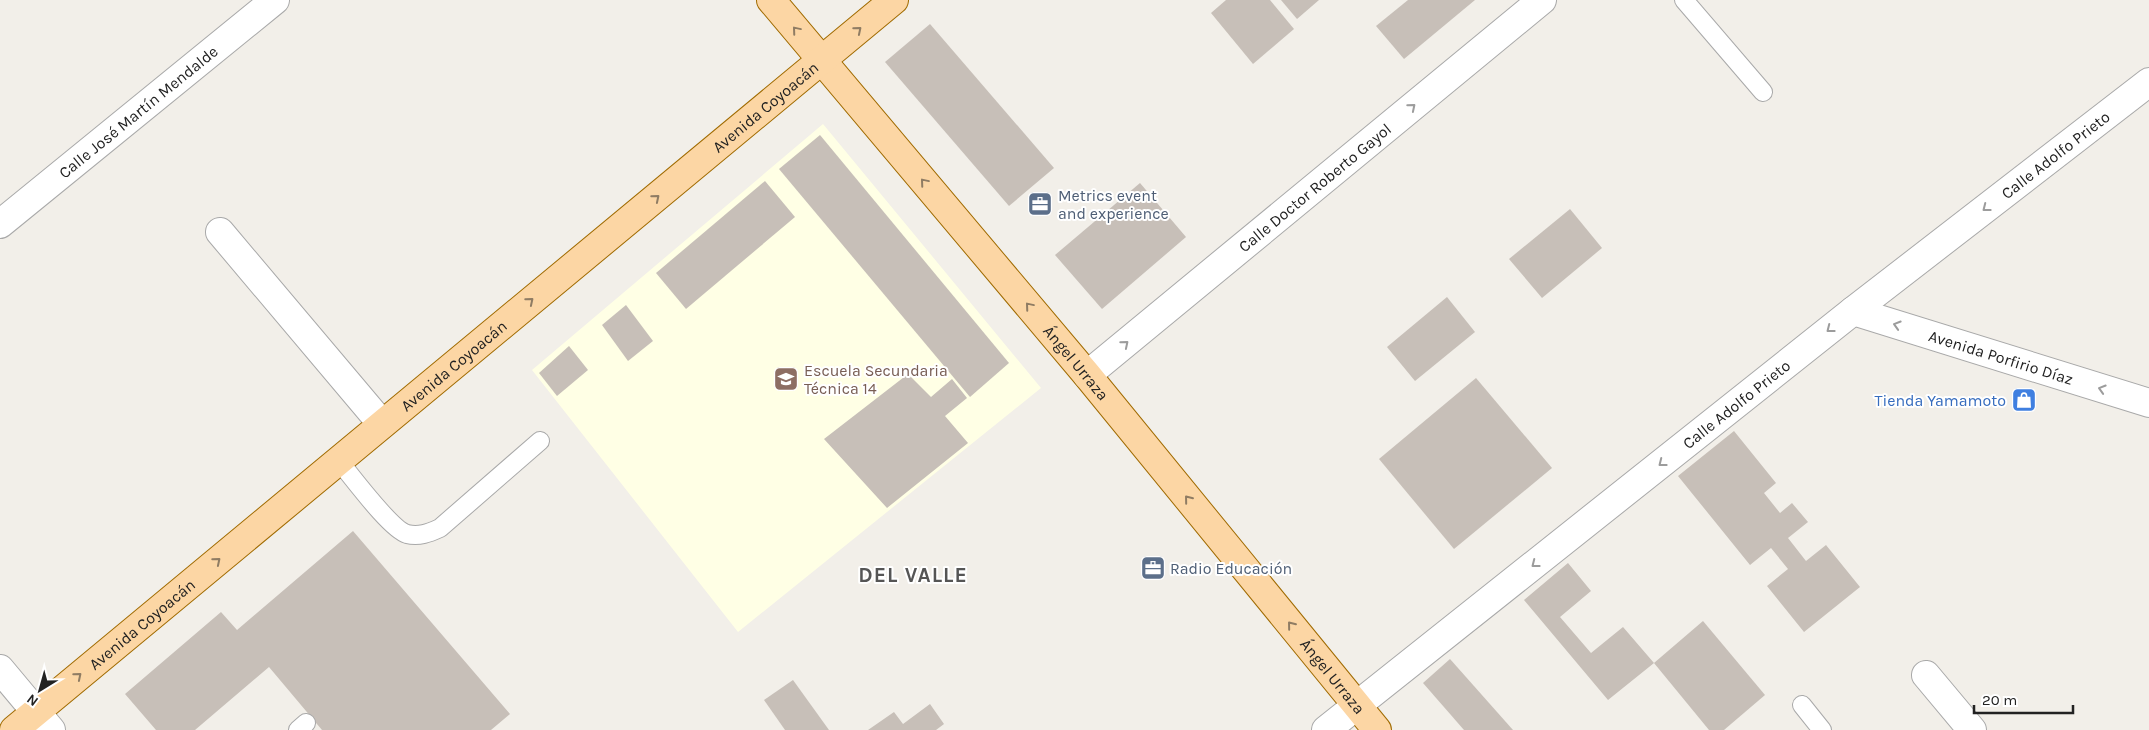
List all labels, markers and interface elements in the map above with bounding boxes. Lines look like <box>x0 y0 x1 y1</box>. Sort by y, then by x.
one-way arrow <box>794 27 802 36</box>
one-way arrow <box>852 28 861 36</box>
street label: Calle José Martín Mendalde <box>55 42 222 182</box>
street label: Avenida Coyoacán <box>709 58 822 157</box>
one-way arrow <box>1406 105 1415 113</box>
street label: Calle Adolfo Prieto <box>1998 107 2114 203</box>
street label: Calle Doctor Roberto Gayol <box>1235 119 1395 256</box>
one-way arrow <box>921 178 930 187</box>
place label: Metrics event and experience <box>1058 186 1169 223</box>
office icon: Metrics event and experience <box>1027 191 1053 217</box>
one-way arrow <box>650 194 659 203</box>
one-way arrow <box>1982 202 1992 211</box>
one-way arrow <box>525 298 534 307</box>
one-way arrow <box>1026 303 1035 312</box>
street label: Avenida Coyoacán <box>397 316 511 415</box>
one-way arrow <box>1893 321 1902 331</box>
street label: Ángel Urraza <box>1039 322 1113 404</box>
one-way arrow <box>1827 324 1836 332</box>
street label: Avenida Porfirio Díaz <box>1926 326 2075 389</box>
one-way arrow <box>1119 341 1128 350</box>
street label: Calle Adolfo Prieto <box>1679 356 1794 453</box>
place label: Escuela Secundaria Técnica 14 <box>804 361 948 398</box>
school or university icon: Escuela Secundaria Técnica 14 <box>773 366 799 392</box>
one-way arrow <box>2099 384 2107 394</box>
shop icon: Tienda Yamamoto <box>2011 387 2037 413</box>
place label: Tienda Yamamoto <box>1874 391 2006 410</box>
one-way arrow <box>1659 458 1668 466</box>
one-way arrow <box>1185 496 1193 505</box>
office icon: Radio Educación <box>1140 555 1166 581</box>
one-way arrow <box>211 558 220 567</box>
place label: Radio Educación <box>1170 559 1292 578</box>
one-way arrow <box>1531 559 1540 568</box>
district label: DEL VALLE <box>858 563 968 587</box>
street label: Avenida Coyoacán <box>85 575 199 674</box>
one-way arrow <box>1288 622 1296 631</box>
street label: Ángel Urraza <box>1296 635 1369 718</box>
north arrow <box>15 665 65 715</box>
one-way arrow <box>73 673 82 682</box>
scale bar <box>1974 682 2073 714</box>
text: N <box>23 690 42 710</box>
text: 20 m <box>1982 691 2017 709</box>

